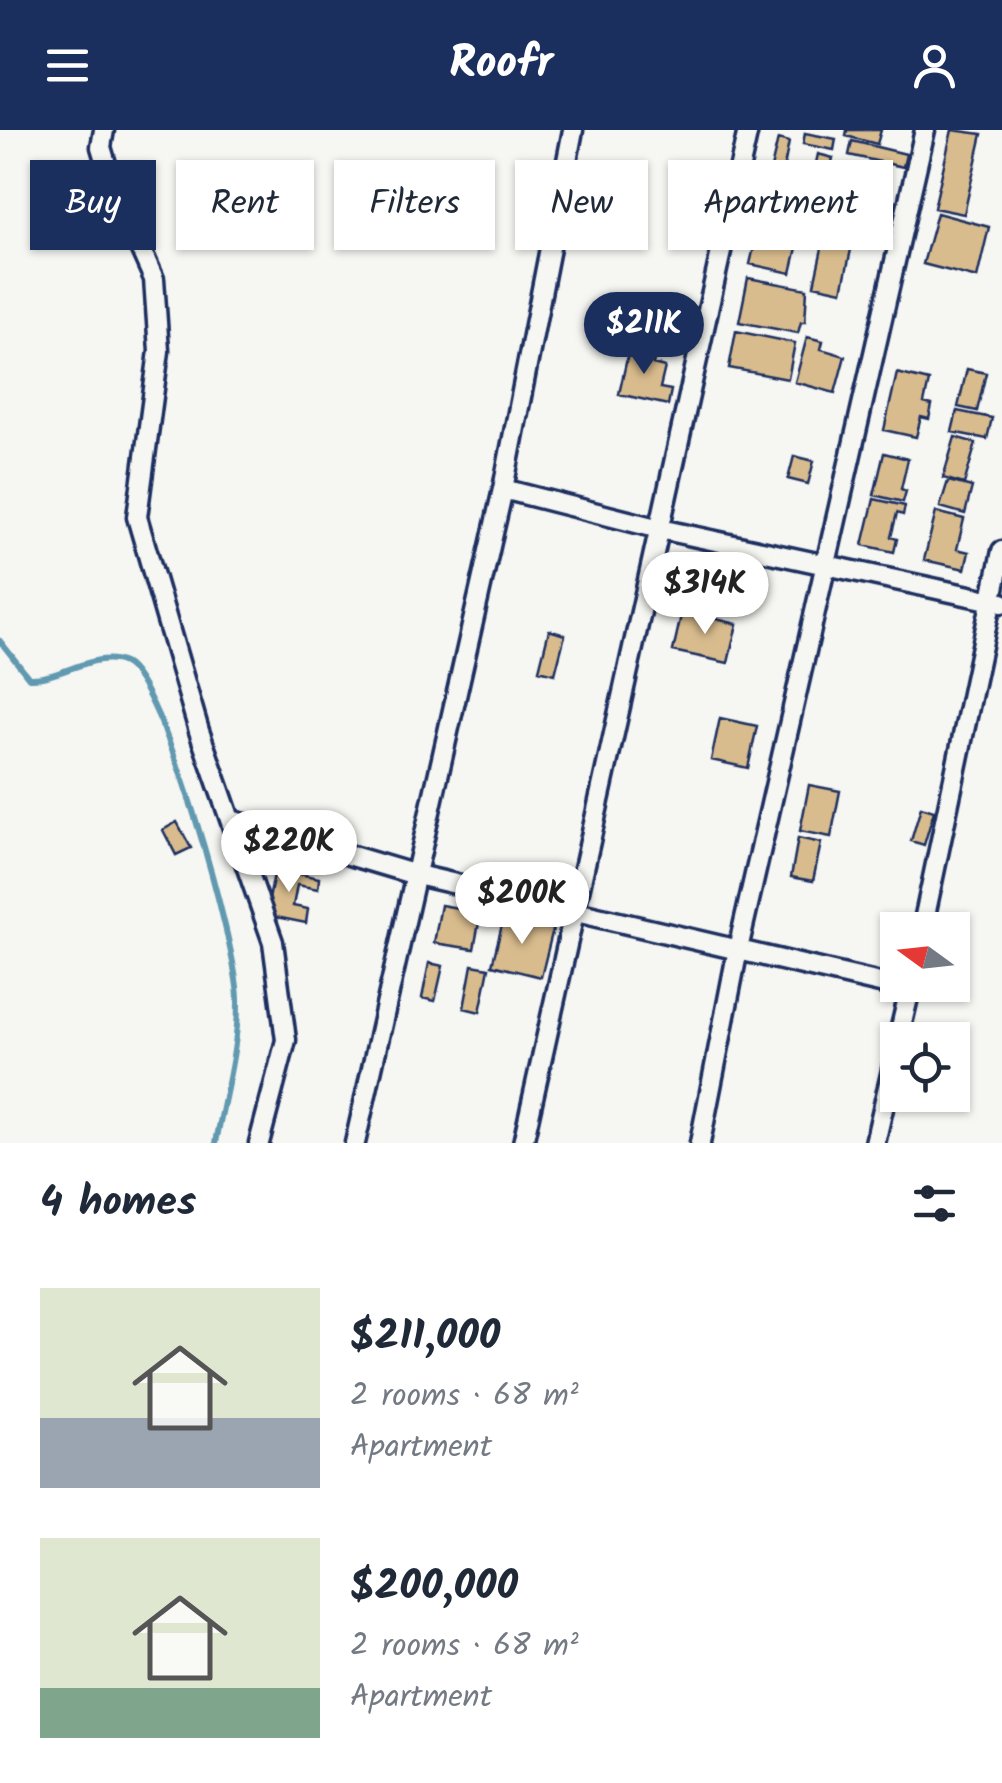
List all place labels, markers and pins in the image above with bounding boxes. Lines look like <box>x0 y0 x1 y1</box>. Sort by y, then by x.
pin: $211K <box>574 292 714 377</box>
pin: $314K <box>635 552 775 637</box>
pin: $220K <box>219 810 359 895</box>
pin: $200K <box>452 862 592 947</box>

